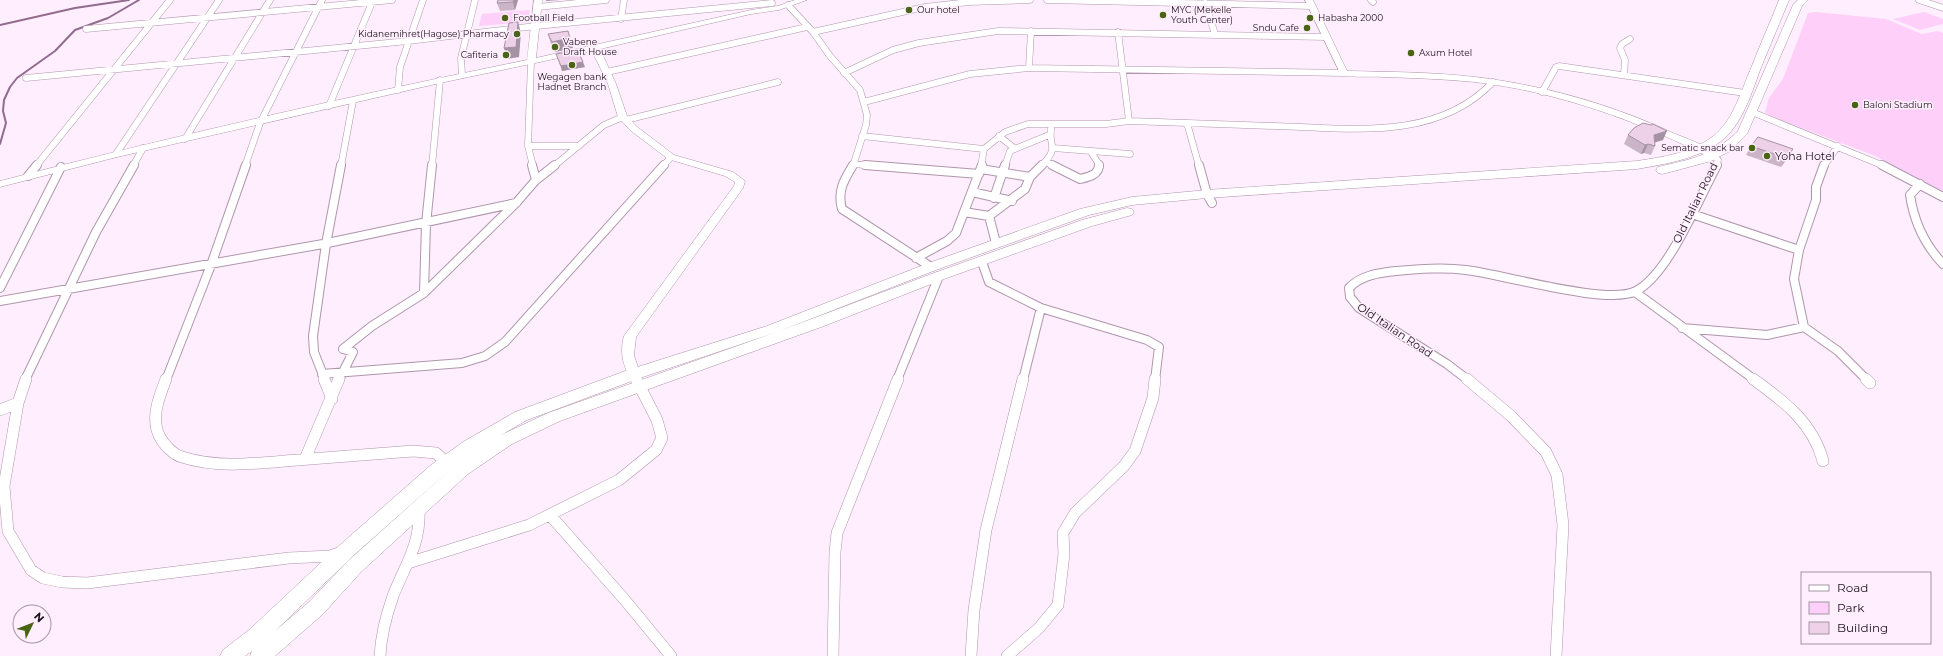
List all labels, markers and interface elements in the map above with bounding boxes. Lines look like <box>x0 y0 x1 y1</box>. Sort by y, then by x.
place label: Our hotel <box>917 4 960 15</box>
place label: MYC (Mekelle Youth Center) <box>1171 4 1233 25</box>
marker: Our hotel <box>904 5 914 15</box>
marker: MYC (Mekelle Youth Center) <box>1158 10 1168 20</box>
place label: Football Field <box>513 12 574 23</box>
place label: Habasha 2000 <box>1318 12 1383 23</box>
marker: Football Field <box>500 13 510 23</box>
marker: Habasha 2000 <box>1305 13 1315 23</box>
place label: Sndu Cafe <box>1253 22 1300 33</box>
marker: Sndu Cafe <box>1302 23 1312 33</box>
place label: Kidanemihret(Hagose) Pharmacy <box>358 28 509 39</box>
marker: Kidanemihret(Hagose) Pharmacy <box>512 29 522 39</box>
place label: Vabene Draft House <box>563 36 617 57</box>
marker: Vabene Draft House <box>550 42 560 52</box>
place label: Axum Hotel <box>1419 47 1472 58</box>
marker: Axum Hotel <box>1406 48 1416 58</box>
place label: Cafiteria <box>461 49 498 60</box>
marker: Cafiteria <box>501 50 511 60</box>
marker: Wegagen bank Hadnet Branch <box>567 60 577 70</box>
place label: Wegagen bank Hadnet Branch <box>537 71 607 92</box>
place label: Baloni Stadium <box>1863 99 1932 110</box>
marker: Baloni Stadium <box>1850 100 1860 110</box>
place label: Sematic snack bar <box>1661 142 1744 153</box>
marker: Sematic snack bar <box>1747 143 1757 153</box>
place label: Yoha Hotel <box>1775 149 1835 163</box>
marker: Yoha Hotel <box>1762 151 1772 161</box>
street label: Old Italian Road <box>1669 160 1721 246</box>
street label: Old Italian Road <box>1355 300 1435 360</box>
legend <box>1801 572 1931 644</box>
text: Road <box>1837 580 1868 595</box>
text: Park <box>1837 600 1865 615</box>
north arrow <box>12 604 52 644</box>
text: N <box>31 609 47 625</box>
text: Building <box>1837 620 1888 635</box>

